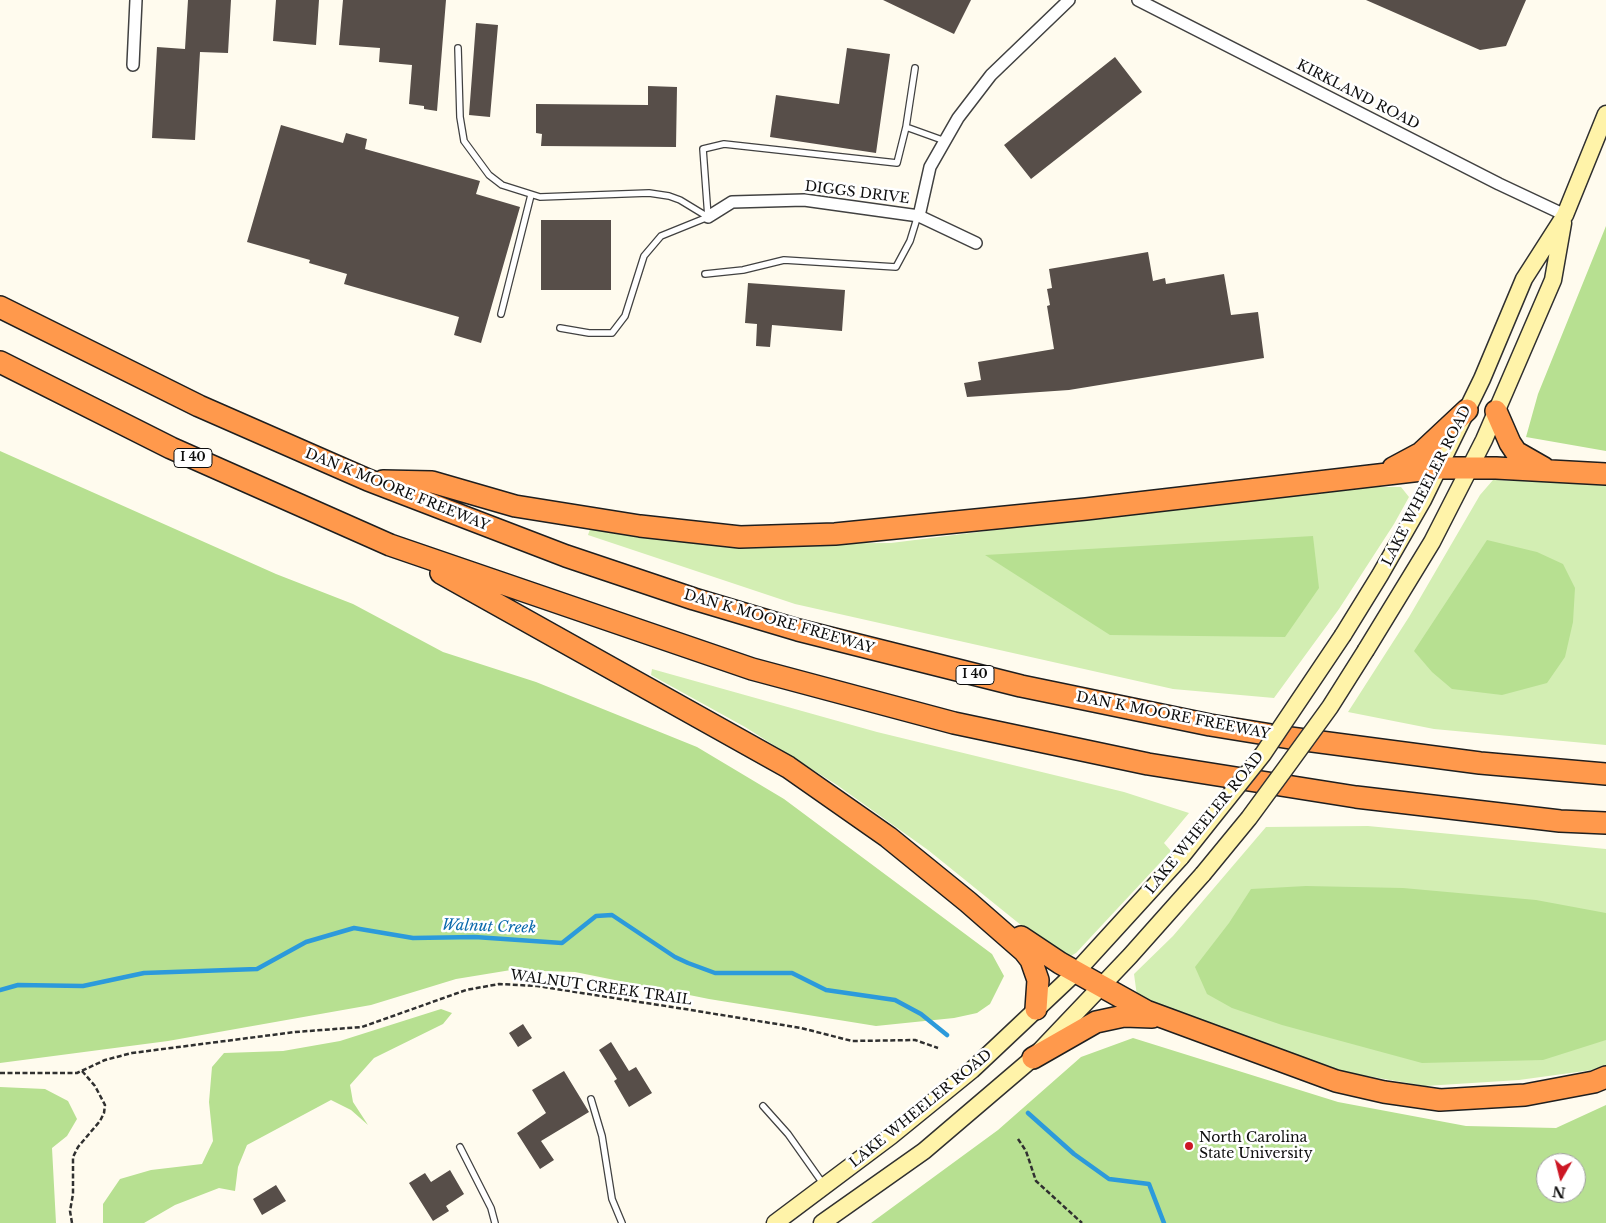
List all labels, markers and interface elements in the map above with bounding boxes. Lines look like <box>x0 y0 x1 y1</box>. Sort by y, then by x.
street label: KIRKLAND ROAD <box>1294 57 1422 133</box>
street label: DIGGS DRIVE <box>804 178 910 208</box>
street label: LAKE WHEELER ROAD <box>1379 403 1475 569</box>
street label: DAN K MOORE FREEWAY <box>302 445 492 535</box>
road number: I 40 <box>174 448 212 468</box>
street label: DAN K MOORE FREEWAY <box>682 587 876 657</box>
road number: I 40 <box>956 666 994 684</box>
street label: DAN K MOORE FREEWAY <box>1075 689 1271 743</box>
street label: LAKE WHEELER ROAD <box>1142 749 1268 897</box>
water label: Walnut Creek <box>442 916 536 938</box>
street label: WALNUT CREEK TRAIL <box>509 967 693 1009</box>
street label: LAKE WHEELER ROAD <box>847 1046 995 1172</box>
place label: North Carolina State University <box>1199 1130 1313 1162</box>
marker: North Carolina State University <box>1183 1140 1195 1152</box>
north arrow <box>1536 1153 1586 1203</box>
text: N <box>1551 1182 1567 1202</box>

